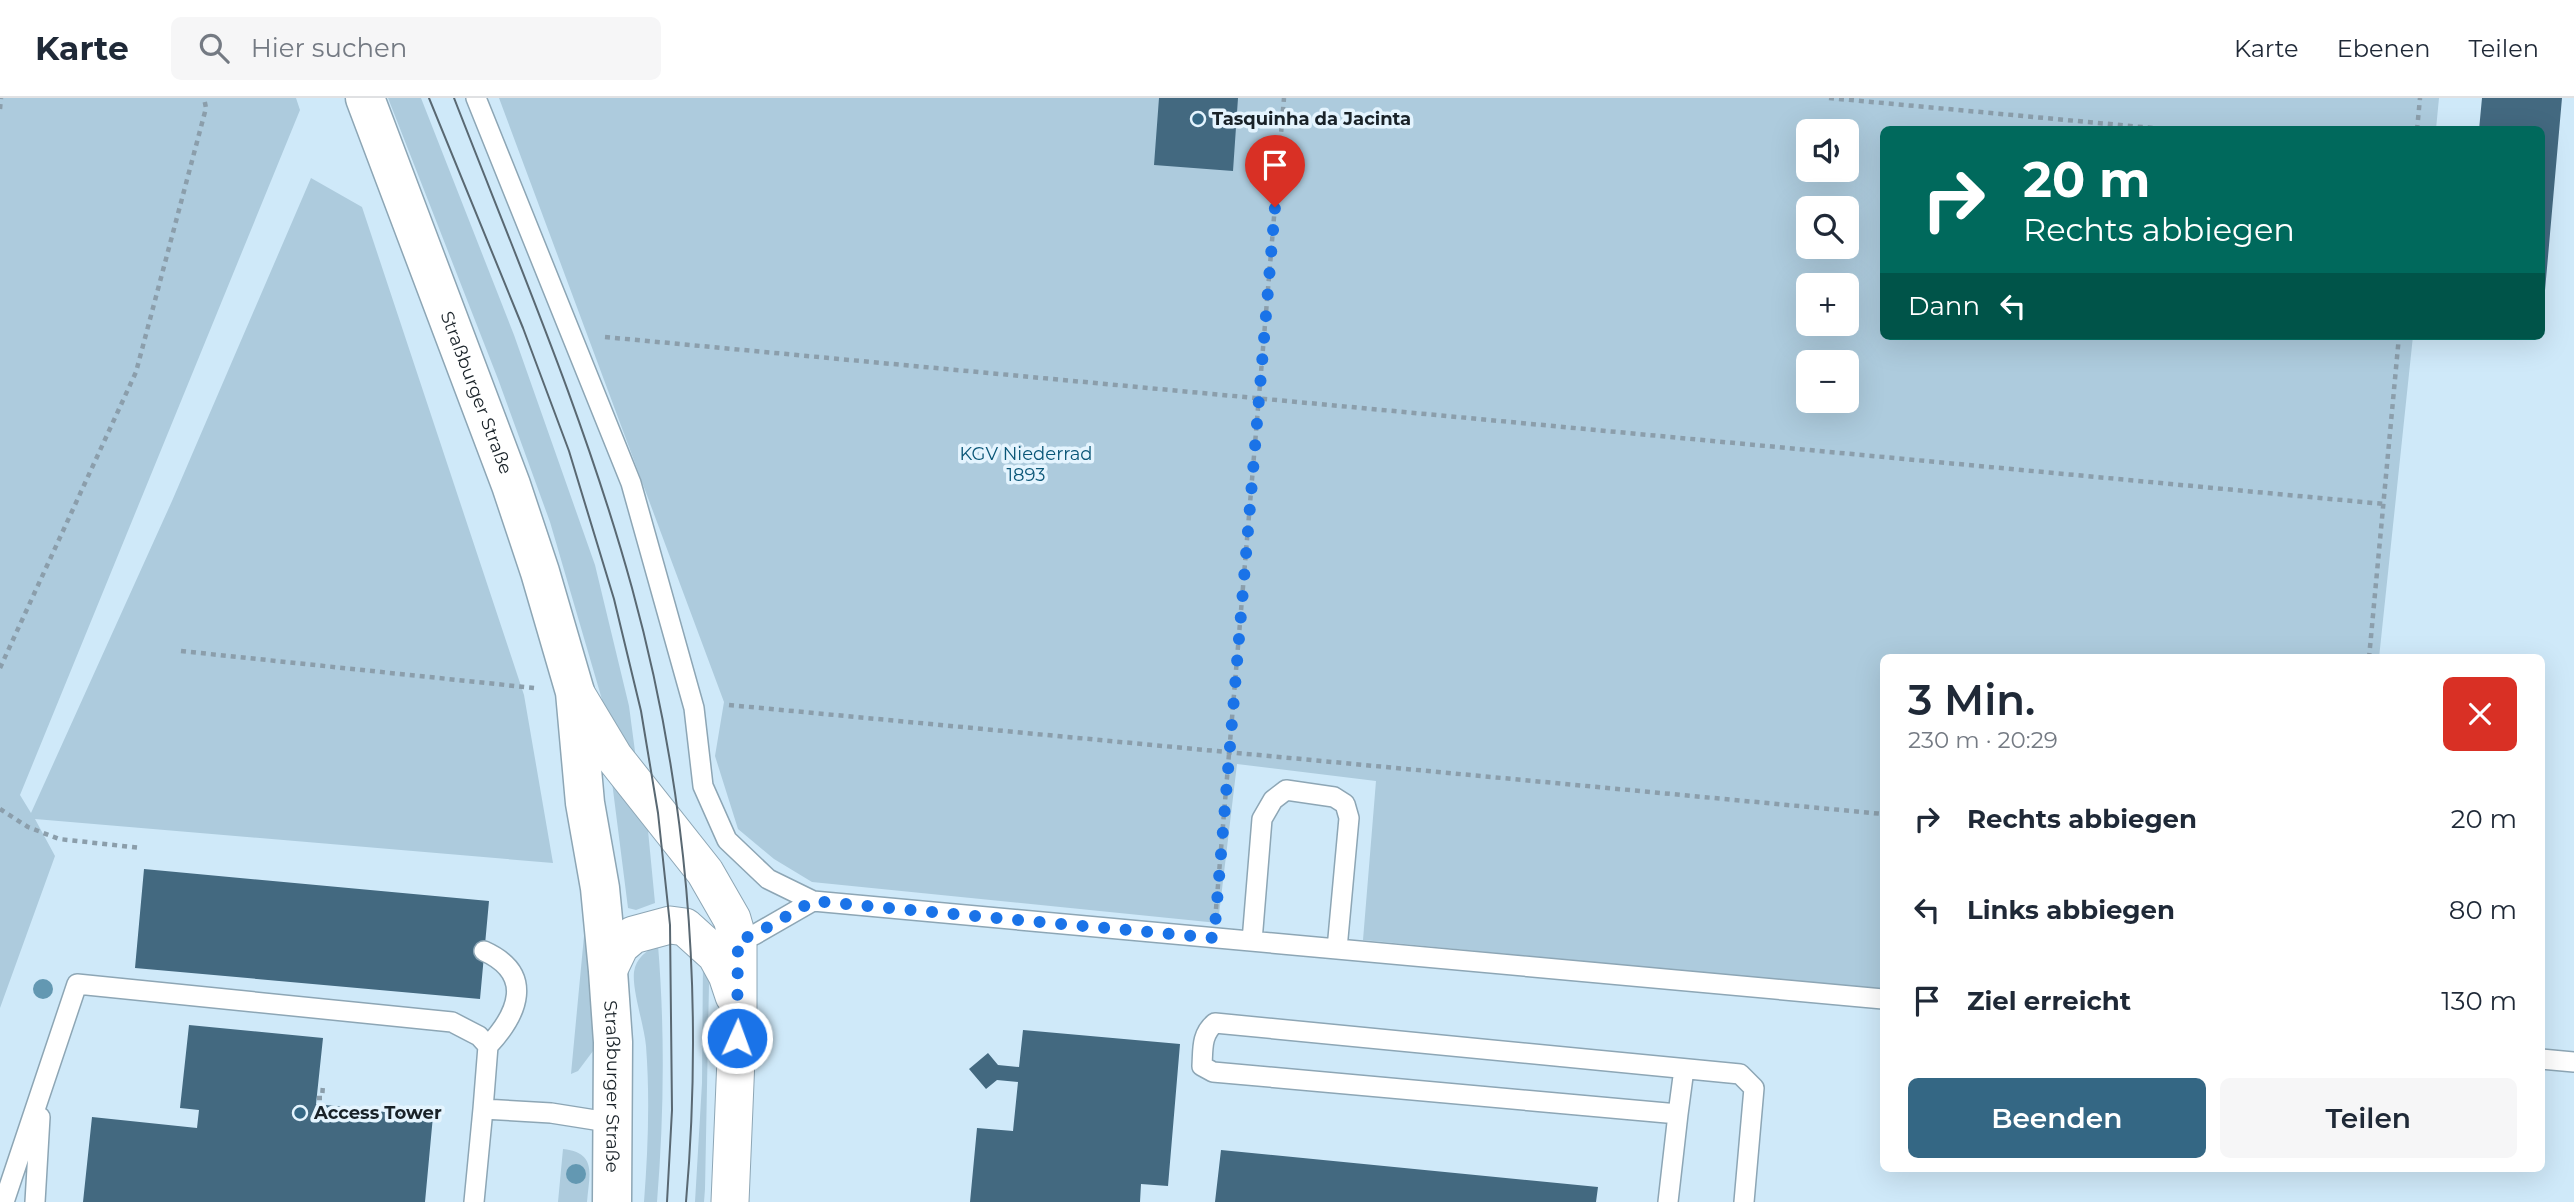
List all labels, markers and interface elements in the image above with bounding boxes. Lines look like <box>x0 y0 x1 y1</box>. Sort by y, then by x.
search box <box>171 17 661 80</box>
text: Karte <box>35 28 129 68</box>
icon: search <box>195 29 233 67</box>
text: Hier suchen <box>251 32 407 64</box>
text: Karte <box>2234 34 2299 63</box>
text: Ebenen <box>2337 34 2430 63</box>
text: Teilen <box>2468 34 2539 63</box>
place label: Tasquinha da Jacinta <box>1212 108 1411 130</box>
marker: Tasquinha da Jacinta <box>1190 111 1206 127</box>
map controls <box>1796 119 1859 413</box>
button: sound <box>1796 119 1859 182</box>
pin <box>1245 135 1305 207</box>
icon: arrive <box>1256 146 1294 184</box>
text: 20 m <box>2023 150 2150 209</box>
icon: right <box>1908 154 1999 245</box>
button: search <box>1796 196 1859 259</box>
text: Rechts abbiegen <box>2023 210 2295 249</box>
button: + <box>1796 273 1859 336</box>
icon: left <box>1994 287 2032 325</box>
text: Dann <box>1908 290 1980 322</box>
street label: Straßburger Straße <box>435 308 517 477</box>
button: − <box>1796 350 1859 413</box>
park label: KGV Niederrad 1893 <box>959 443 1093 486</box>
text: 3 Min. <box>1908 674 2035 726</box>
button: close <box>2443 677 2517 751</box>
text: 230 m · 20:29 <box>1908 726 2058 754</box>
icon: right <box>1908 800 1946 838</box>
text: Rechts abbiegen <box>1967 803 2197 835</box>
text: 20 m <box>2451 803 2517 835</box>
icon: left <box>1908 891 1946 929</box>
text: Links abbiegen <box>1967 894 2175 926</box>
text: 80 m <box>2449 894 2517 926</box>
icon: arrive <box>1908 982 1946 1020</box>
text: Ziel erreicht <box>1967 985 2131 1017</box>
text: 130 m <box>2441 985 2517 1017</box>
street label: Straßburger Straße <box>599 999 624 1173</box>
position arrow <box>700 1001 774 1075</box>
button: Beenden <box>1908 1078 2206 1158</box>
button: Teilen <box>2220 1078 2517 1158</box>
place label: Access Tower <box>313 1102 442 1124</box>
marker: Access Tower <box>292 1105 308 1121</box>

